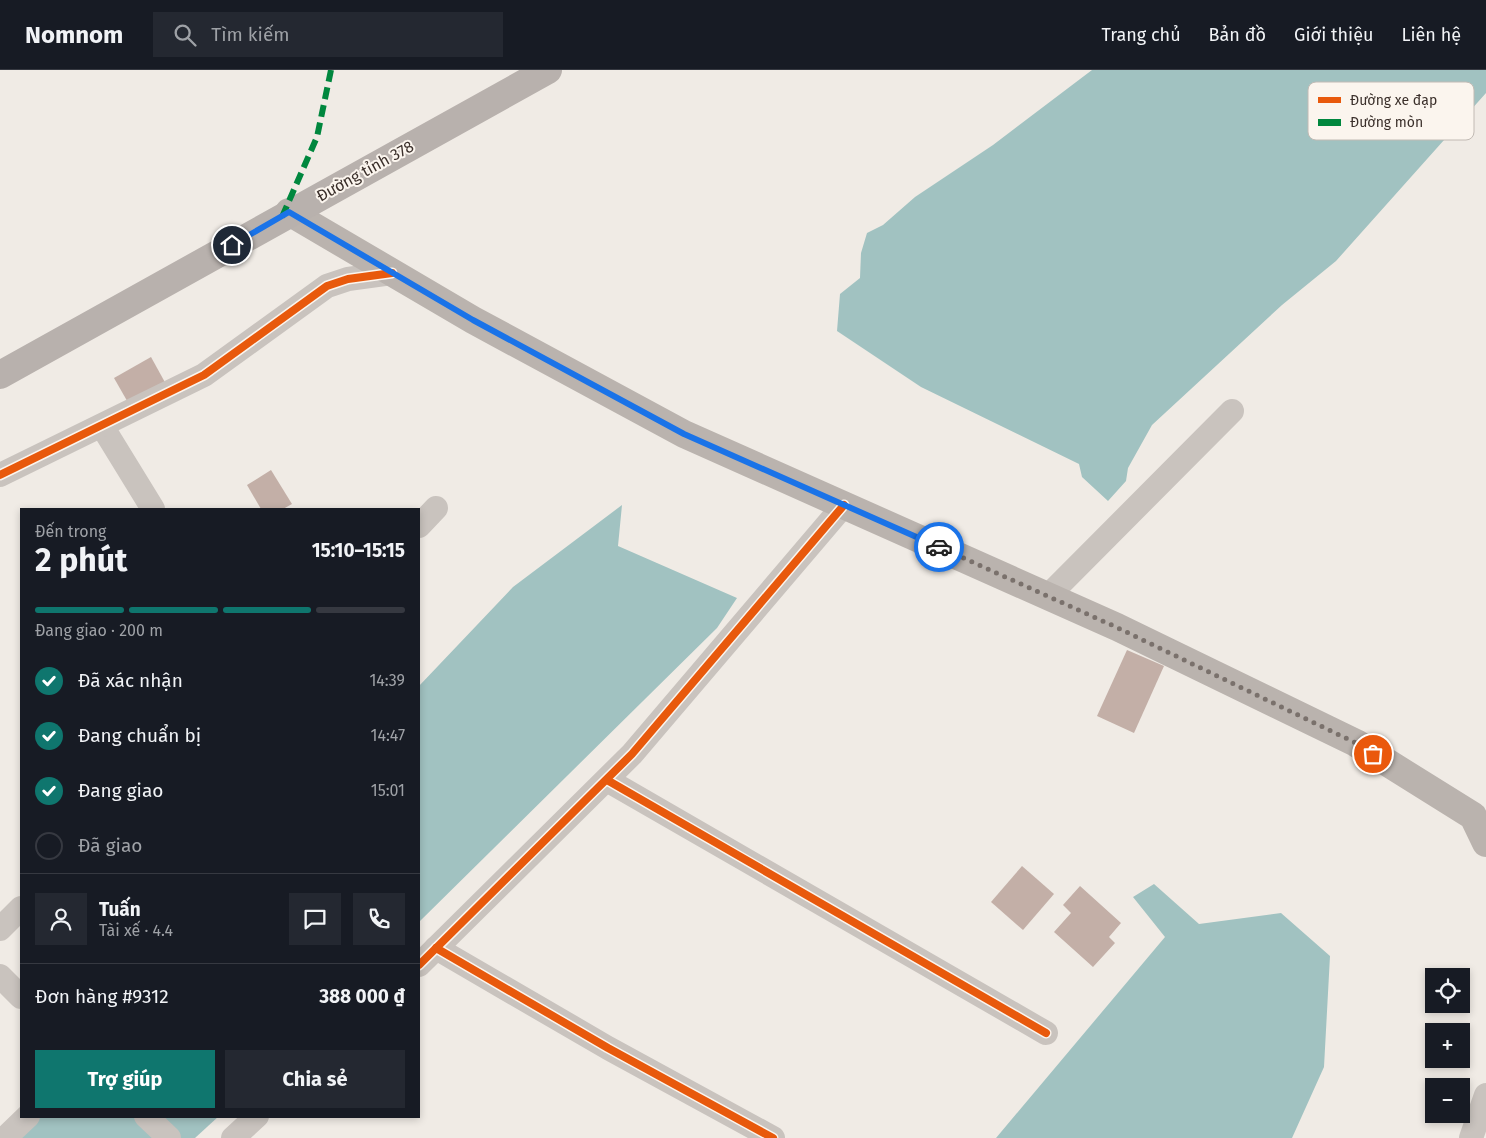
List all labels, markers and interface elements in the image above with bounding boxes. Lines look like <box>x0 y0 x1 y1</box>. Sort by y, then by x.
search box <box>153 12 503 57</box>
text: Nomnom <box>25 21 123 49</box>
icon: search <box>171 21 199 49</box>
text: Tìm kiếm <box>211 23 290 46</box>
text: Trang chủ <box>1101 24 1181 46</box>
text: Bản đồ <box>1209 24 1266 46</box>
text: Giới thiệu <box>1294 24 1373 46</box>
text: Liên hệ <box>1401 24 1461 46</box>
legend <box>1308 82 1474 140</box>
text: Đường xe đạp <box>1350 92 1437 109</box>
text: Đường mòn <box>1350 114 1423 131</box>
street label: Đường tỉnh 378 <box>313 136 417 205</box>
pin <box>211 224 253 266</box>
icon: home <box>218 231 246 259</box>
text: Đến trong <box>35 522 106 541</box>
courier <box>914 522 964 572</box>
icon: car <box>925 533 953 561</box>
text: 15:10–15:15 <box>312 539 405 562</box>
text: 2 phút <box>35 541 127 579</box>
text: Đang giao · 200 m <box>35 621 163 640</box>
icon: check <box>35 667 63 695</box>
text: Đã xác nhận <box>78 669 183 692</box>
text: 14:39 <box>369 671 405 690</box>
icon: check <box>35 722 63 750</box>
text: Đang chuẩn bị <box>78 724 201 747</box>
text: 14:47 <box>371 726 405 745</box>
pin <box>1352 733 1394 775</box>
icon: bag <box>1359 740 1387 768</box>
icon: check <box>35 777 63 805</box>
text: Đang giao <box>78 779 163 802</box>
text: 15:01 <box>371 781 405 800</box>
text: Đã giao <box>78 834 142 857</box>
button: person <box>35 893 87 945</box>
button: chat <box>289 893 341 945</box>
button: phone <box>353 893 405 945</box>
text: Tuấn <box>99 898 141 921</box>
text: Tài xế · 4.4 <box>99 921 173 940</box>
map controls <box>1425 968 1470 1123</box>
button: locate <box>1425 968 1470 1013</box>
text: Đơn hàng #9312 <box>35 985 169 1008</box>
text: 388 000 ₫ <box>319 985 405 1008</box>
button: + <box>1425 1023 1470 1068</box>
button: Trợ giúp <box>35 1050 215 1108</box>
button: Chia sẻ <box>225 1050 405 1108</box>
button: − <box>1425 1078 1470 1123</box>

